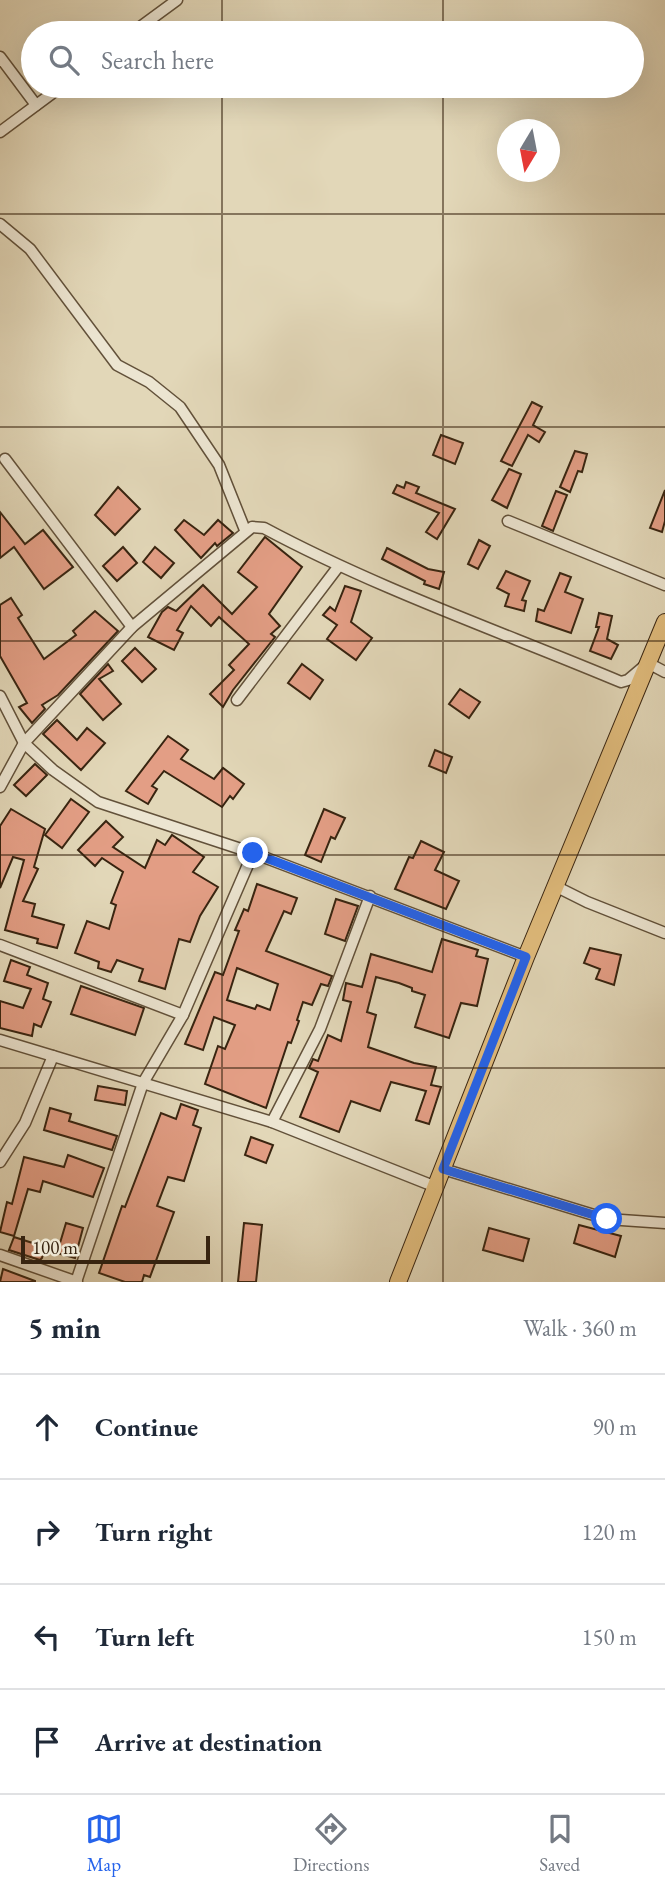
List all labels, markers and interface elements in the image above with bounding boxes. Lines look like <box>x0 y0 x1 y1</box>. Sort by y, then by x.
search box <box>21 21 644 98</box>
icon: search <box>45 41 83 79</box>
text: Search here <box>101 43 214 77</box>
north arrow <box>497 119 560 182</box>
route end <box>237 837 268 868</box>
route start <box>591 1203 622 1234</box>
scale bar <box>21 1233 210 1265</box>
text: 100 m <box>32 1235 78 1260</box>
text: 5 min <box>28 1308 101 1347</box>
text: Walk · 360 m <box>523 1313 637 1343</box>
icon: ahead <box>28 1408 66 1446</box>
text: Continue <box>95 1410 198 1444</box>
text: 90 m <box>592 1412 637 1442</box>
icon: right <box>28 1513 66 1551</box>
text: Turn right <box>95 1515 213 1549</box>
text: 120 m <box>581 1517 637 1547</box>
icon: left <box>28 1618 66 1656</box>
text: Turn left <box>95 1620 194 1654</box>
text: 150 m <box>581 1622 637 1652</box>
icon: arrive <box>28 1723 66 1761</box>
text: Arrive at destination <box>95 1725 322 1759</box>
tab: Map <box>85 1810 123 1877</box>
tab: Directions <box>293 1810 369 1877</box>
tab: Saved <box>539 1810 580 1877</box>

